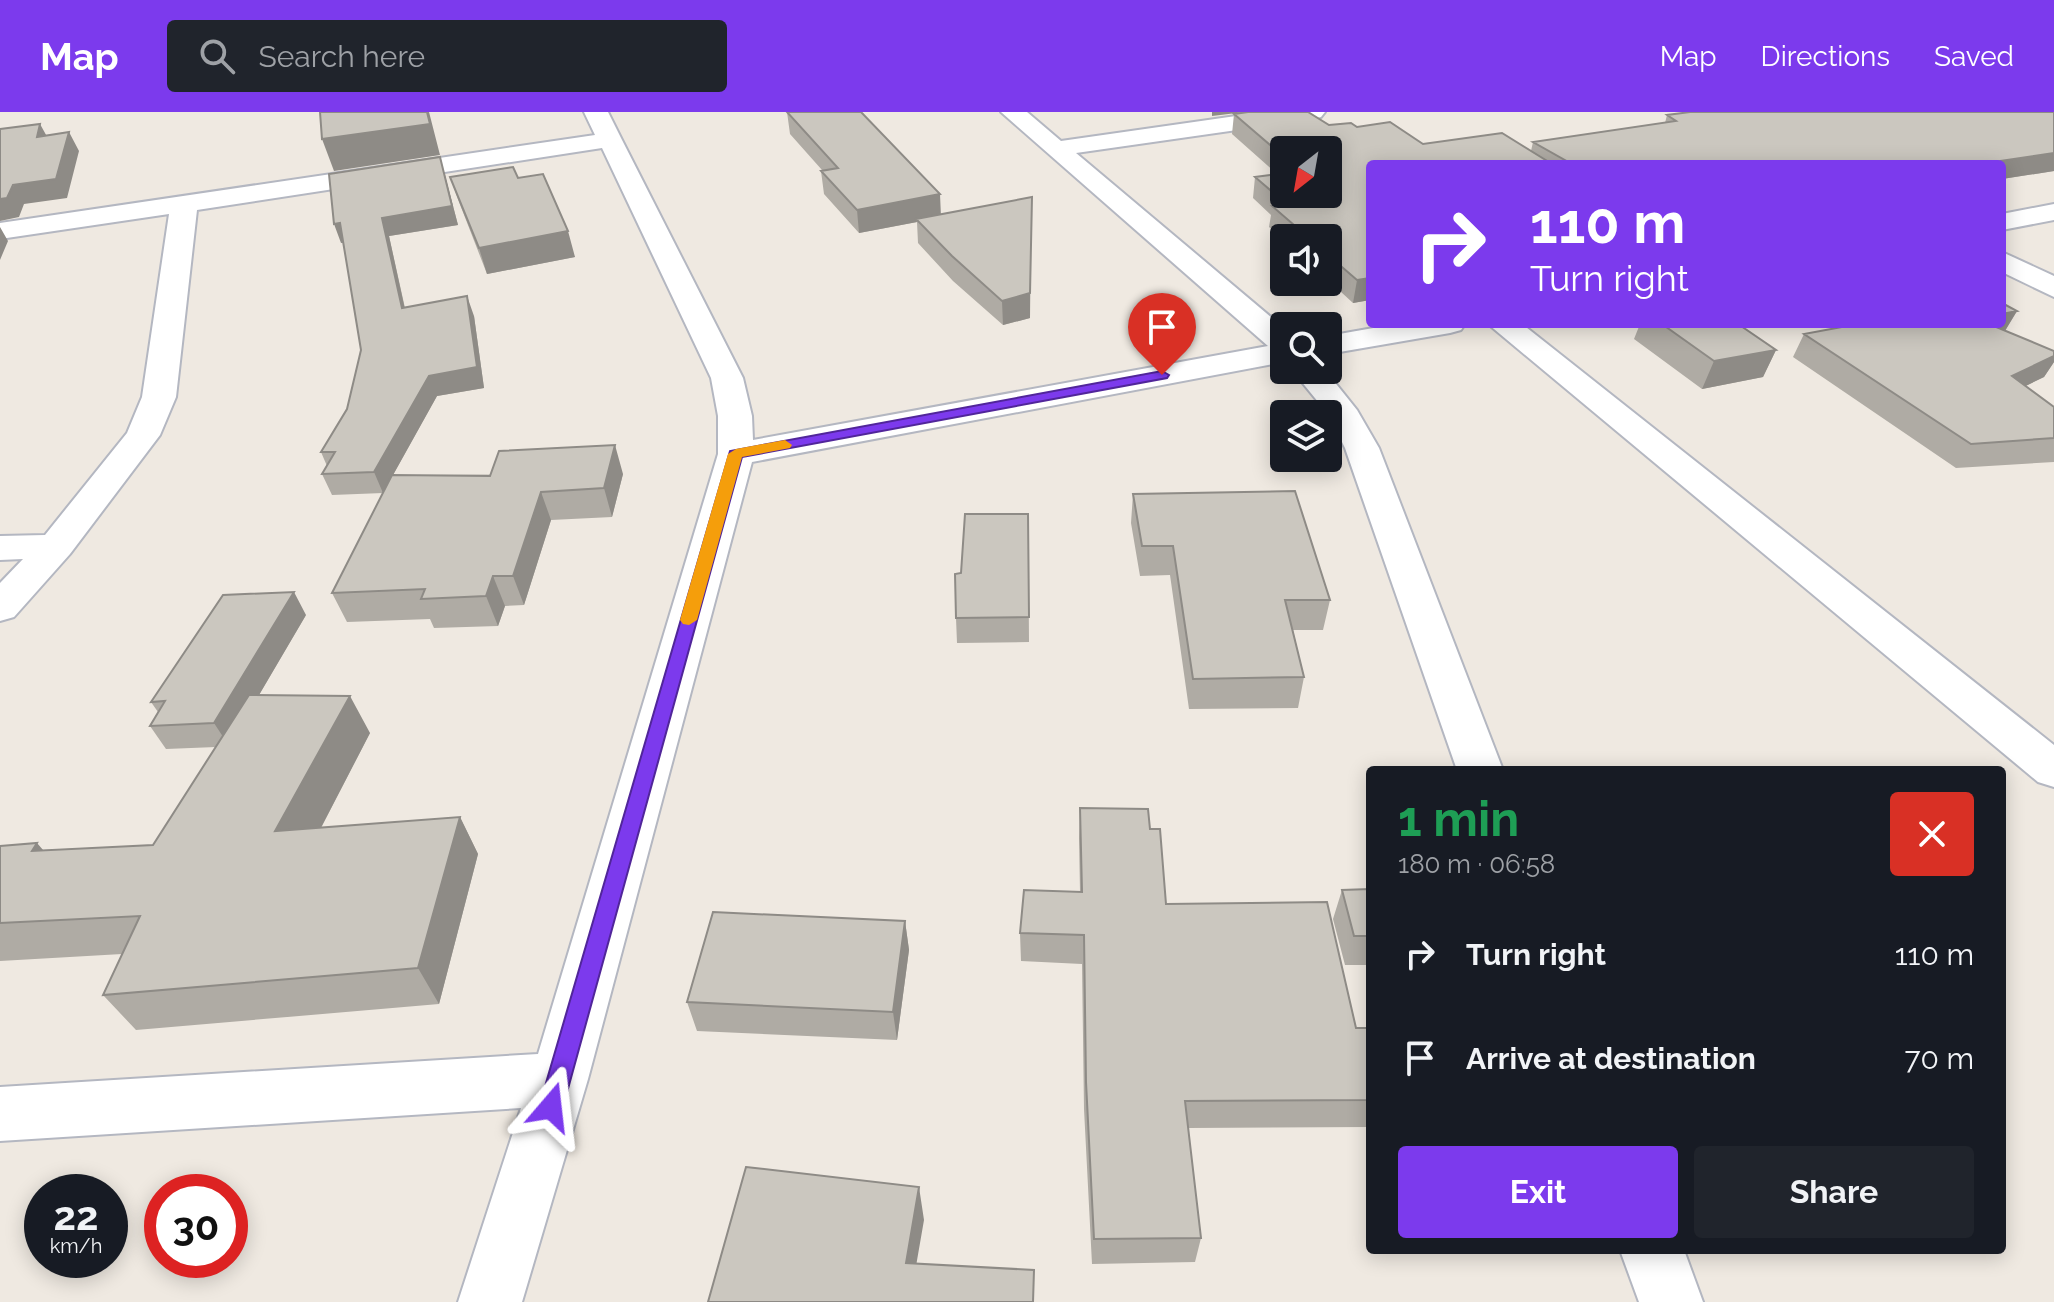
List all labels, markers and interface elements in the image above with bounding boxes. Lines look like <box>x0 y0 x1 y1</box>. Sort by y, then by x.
search box <box>167 20 727 92</box>
text: Map <box>40 34 119 79</box>
icon: search <box>195 34 239 78</box>
text: Search here <box>259 39 425 74</box>
text: Map <box>1660 40 1717 73</box>
text: Directions <box>1761 40 1890 73</box>
text: Saved <box>1934 40 2014 73</box>
north arrow <box>1270 136 1342 208</box>
map controls <box>1270 136 1342 472</box>
text: 110 m <box>1530 190 1685 256</box>
icon: right <box>1398 192 1502 296</box>
button: sound <box>1270 224 1342 296</box>
text: Turn right <box>1530 257 1689 299</box>
pin <box>1128 293 1196 375</box>
icon: arrive <box>1140 305 1184 349</box>
button: search <box>1270 312 1342 384</box>
button: layers <box>1270 400 1342 472</box>
text: 1 min <box>1398 791 1519 847</box>
button: close <box>1890 792 1974 876</box>
text: 180 m · 06:58 <box>1398 849 1555 879</box>
icon: right <box>1398 932 1442 976</box>
text: Turn right <box>1466 937 1606 972</box>
text: 110 m <box>1895 937 1974 972</box>
icon: arrive <box>1398 1036 1442 1080</box>
text: Arrive at destination <box>1466 1041 1756 1076</box>
text: 70 m <box>1904 1041 1974 1076</box>
position arrow <box>509 1065 593 1149</box>
button: Exit <box>1398 1146 1678 1238</box>
button: Share <box>1694 1146 1974 1238</box>
speed limit sign: 30 <box>144 1174 248 1278</box>
text: 22 <box>53 1192 99 1239</box>
text: km/h <box>50 1234 102 1258</box>

